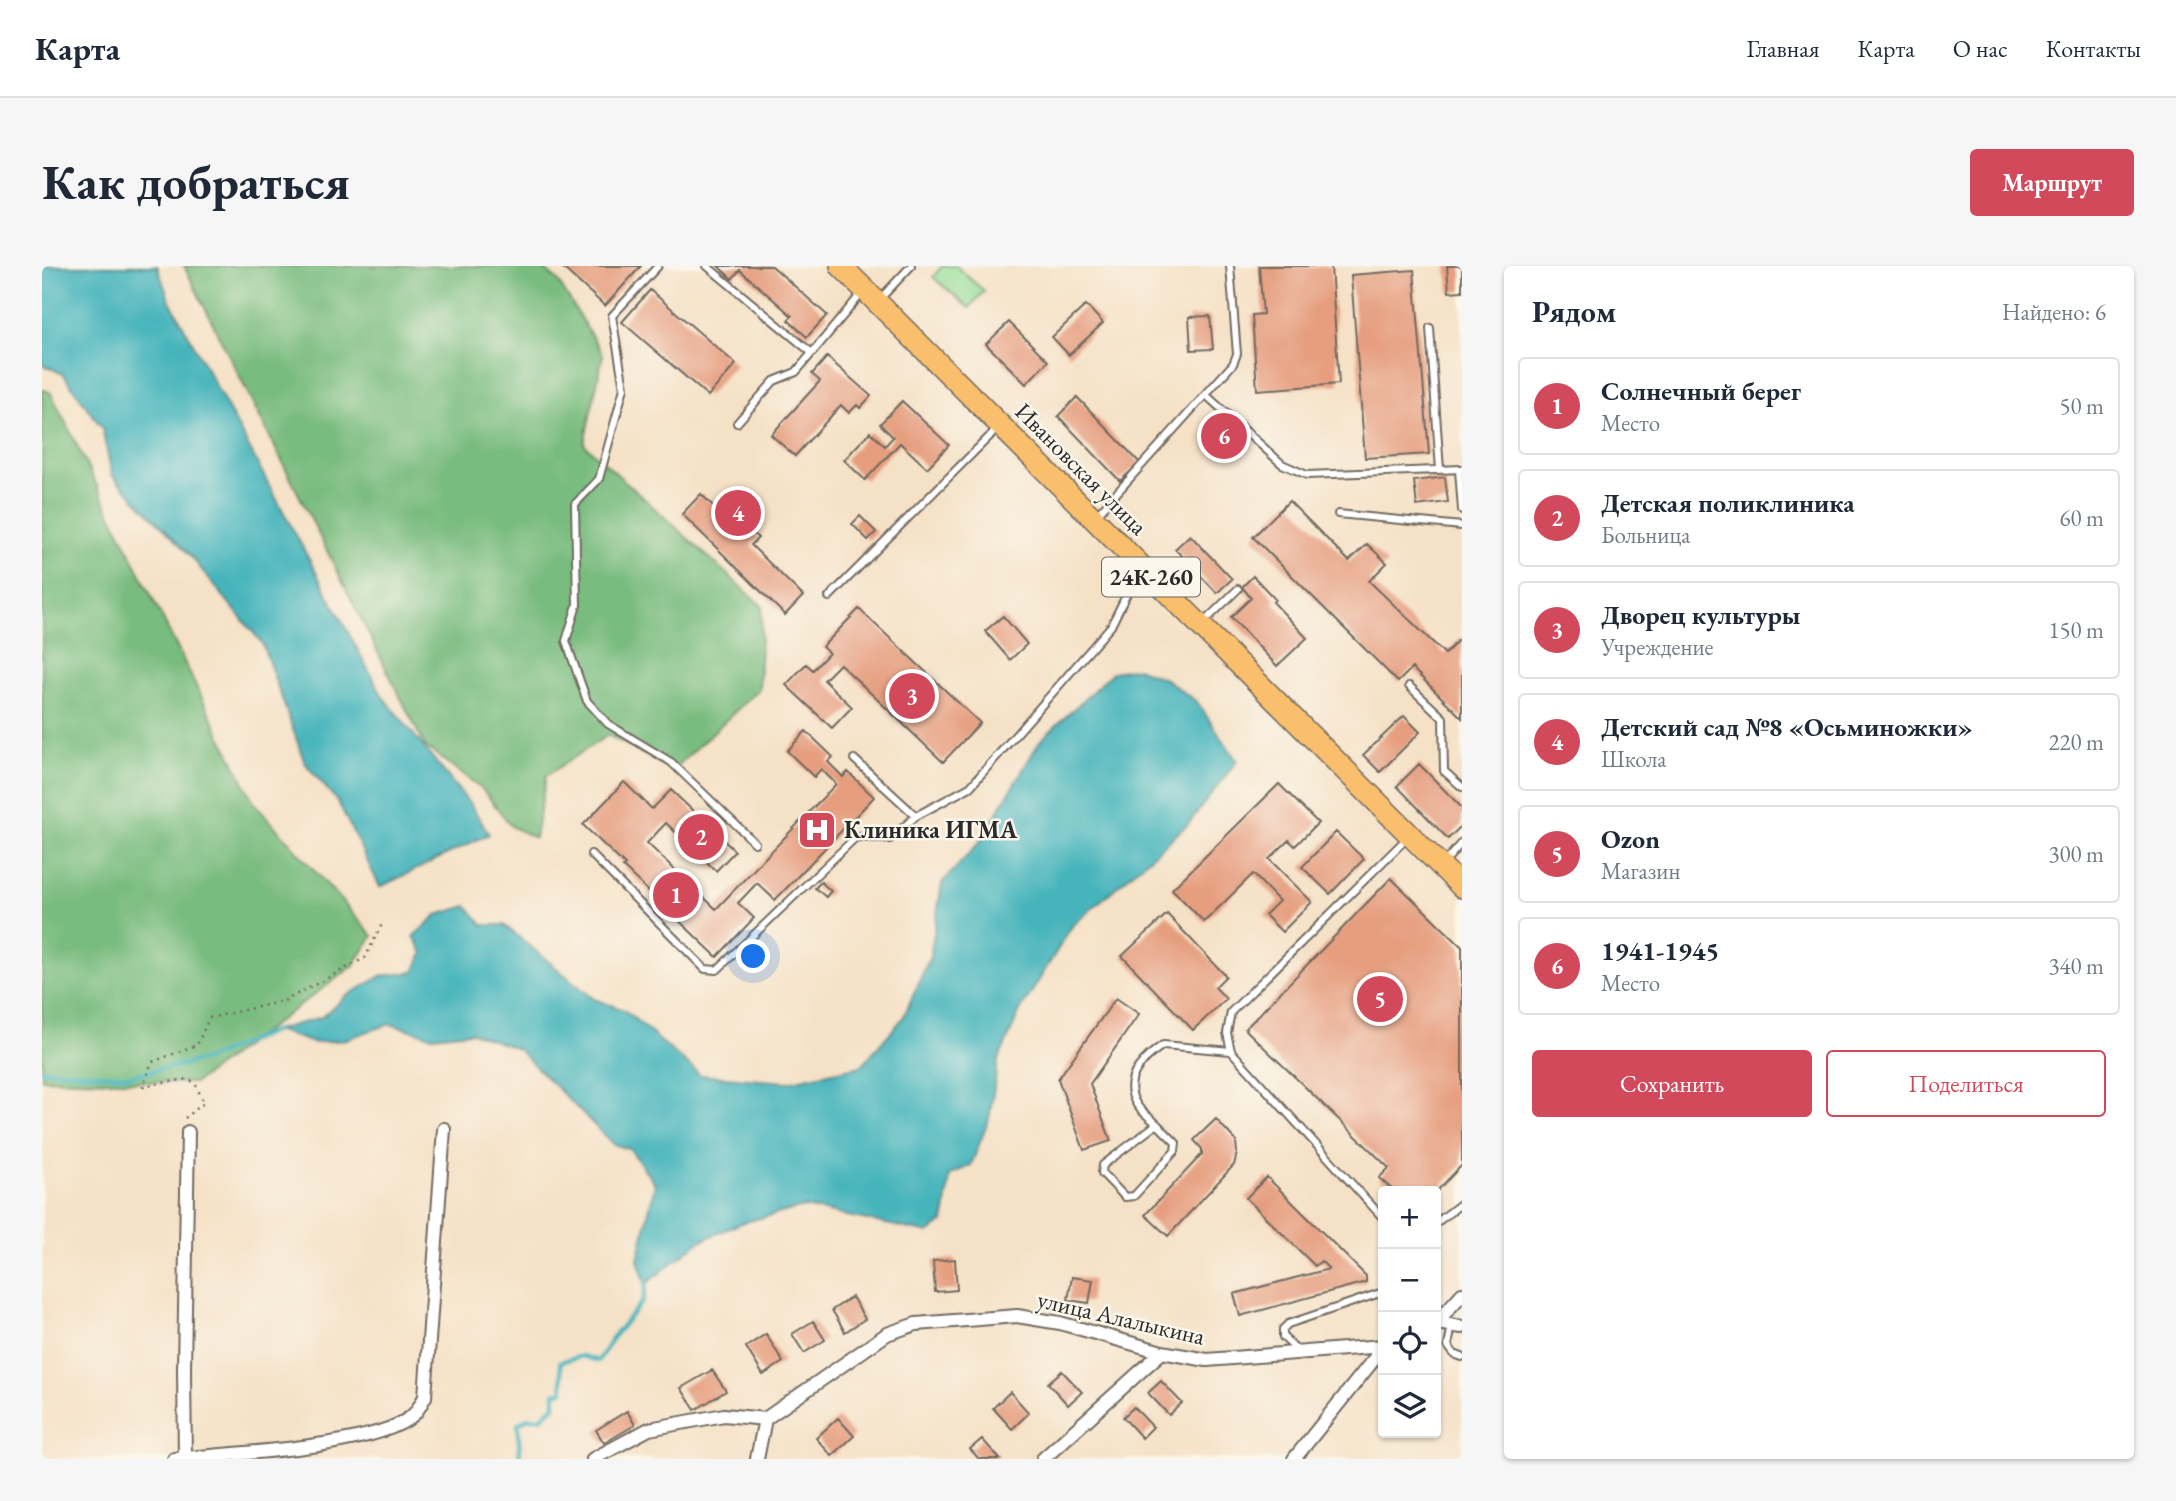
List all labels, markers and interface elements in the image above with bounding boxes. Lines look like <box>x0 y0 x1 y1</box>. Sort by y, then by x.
text: Карта <box>35 27 120 70</box>
text: Главная <box>1746 33 1820 64</box>
text: Карта <box>1858 33 1915 64</box>
text: О нас <box>1953 33 2008 64</box>
text: Контакты <box>2046 33 2141 64</box>
button: Маршрут <box>1970 149 2134 216</box>
text: Как добраться <box>42 150 350 214</box>
text: Рядом <box>1532 292 1616 331</box>
text: Найдено: 6 <box>2002 297 2106 327</box>
text: Солнечный берег <box>1601 374 1801 408</box>
text: 1 <box>1551 391 1563 421</box>
text: 50 m <box>2059 391 2104 421</box>
street label: Ивановская улица <box>1008 396 1155 542</box>
text: Место <box>1601 408 1660 438</box>
pin: 6 <box>1201 410 1247 462</box>
text: Детская поликлиника <box>1601 486 1855 520</box>
pin: 4 <box>715 487 761 539</box>
text: 2 <box>1551 503 1563 533</box>
text: 60 m <box>2059 503 2104 533</box>
text: Больница <box>1601 520 1690 550</box>
road number: 24К-260 <box>1102 558 1200 596</box>
text: Дворец культуры <box>1601 598 1800 632</box>
text: 3 <box>1551 615 1563 645</box>
text: 150 m <box>2048 615 2104 645</box>
text: Учреждение <box>1601 632 1714 662</box>
pin: 3 <box>889 670 935 722</box>
text: Детский сад №8 «Осьминожки» <box>1601 710 1973 744</box>
text: 4 <box>1551 727 1563 757</box>
text: 220 m <box>2048 727 2104 757</box>
text: Школа <box>1601 744 1666 774</box>
hospital icon: Клиника ИГМА <box>796 809 838 851</box>
pin: 2 <box>678 811 724 863</box>
place label: Клиника ИГМА <box>844 814 1018 845</box>
text: Ozon <box>1601 822 1660 856</box>
text: 5 <box>1551 839 1563 869</box>
text: 300 m <box>2048 839 2104 869</box>
text: Магазин <box>1601 856 1680 886</box>
pin: 1 <box>653 869 699 921</box>
text: 1941-1945 <box>1601 934 1719 968</box>
your location <box>736 939 770 973</box>
text: 6 <box>1551 951 1563 981</box>
text: 340 m <box>2048 951 2104 981</box>
text: Место <box>1601 968 1660 998</box>
pin: 5 <box>1357 973 1403 1025</box>
button: Сохранить <box>1532 1050 1812 1117</box>
button: Поделиться <box>1826 1050 2106 1117</box>
map controls <box>1378 1186 1441 1438</box>
button: + <box>1378 1186 1441 1249</box>
button: − <box>1378 1249 1441 1312</box>
street label: улица Алалыкина <box>1034 1283 1208 1352</box>
button: locate <box>1378 1312 1441 1375</box>
button: layers <box>1378 1375 1441 1438</box>

